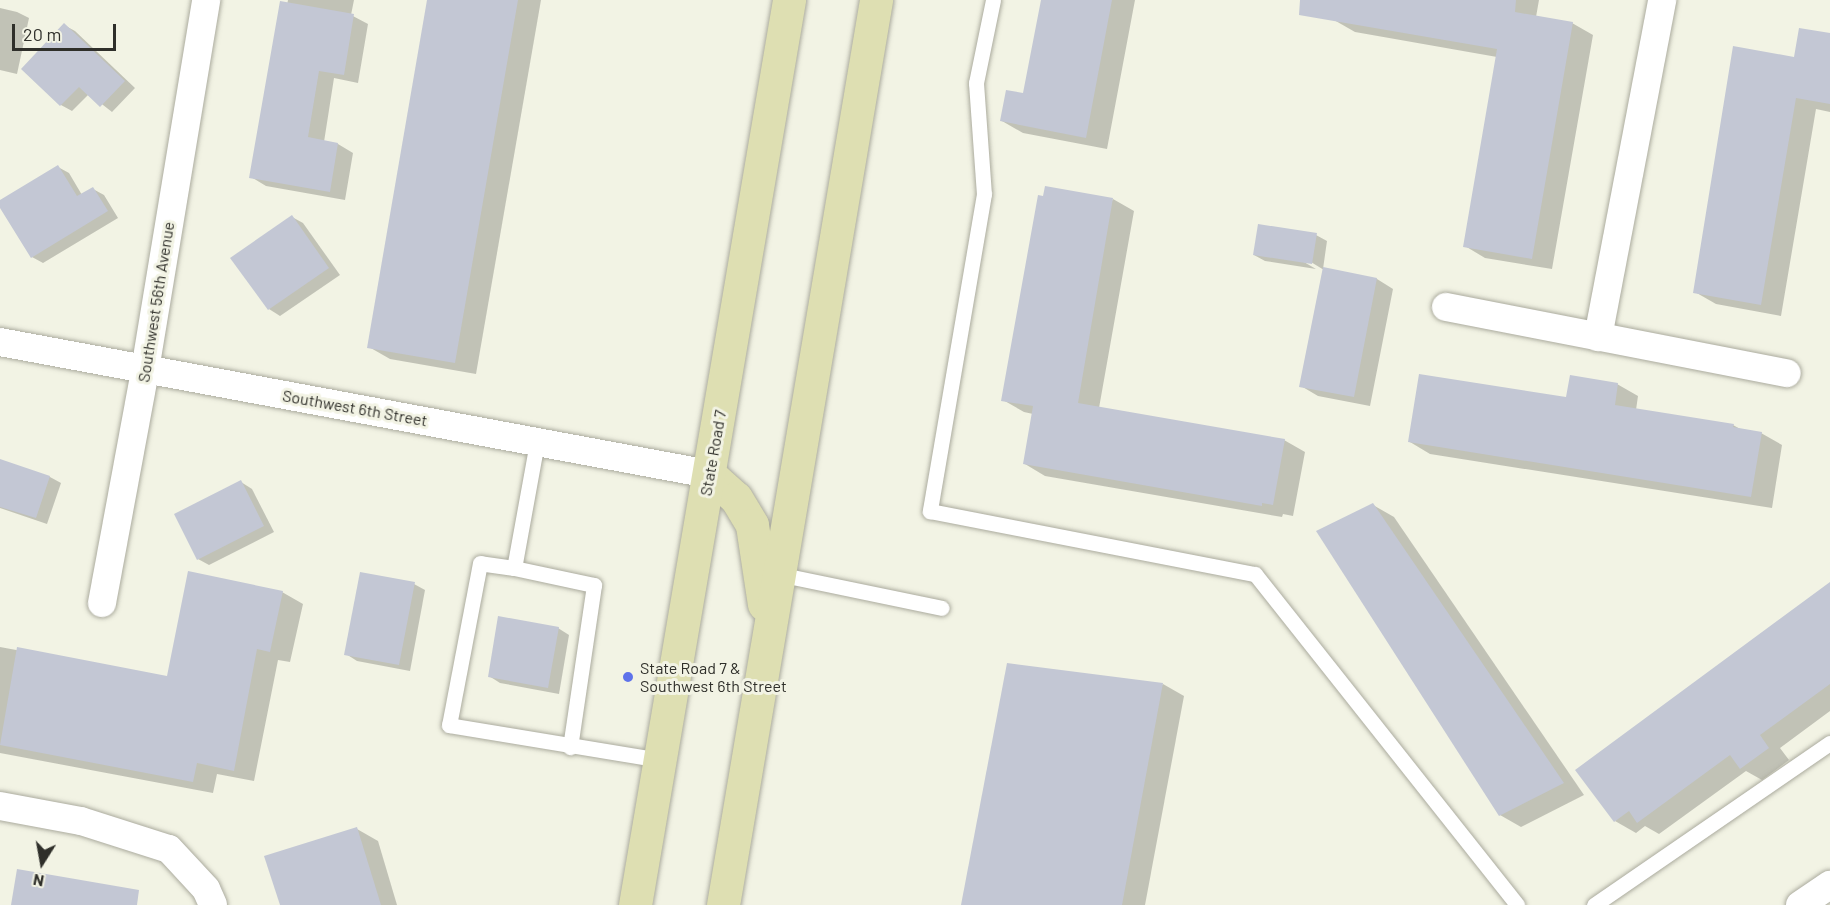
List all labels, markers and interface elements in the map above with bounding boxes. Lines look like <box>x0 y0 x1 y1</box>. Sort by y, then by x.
scale bar <box>15 12 118 50</box>
text: 20 m <box>23 23 61 45</box>
street label: Southwest 56th Avenue <box>134 220 178 384</box>
street label: Southwest 6th Street <box>281 386 429 430</box>
street label: State Road 7 <box>696 409 730 497</box>
place label: State Road 7 & Southwest 6th Street <box>640 658 787 696</box>
marker: State Road 7 & Southwest 6th Street <box>621 670 635 684</box>
north arrow <box>12 833 72 893</box>
text: N <box>31 871 46 892</box>

